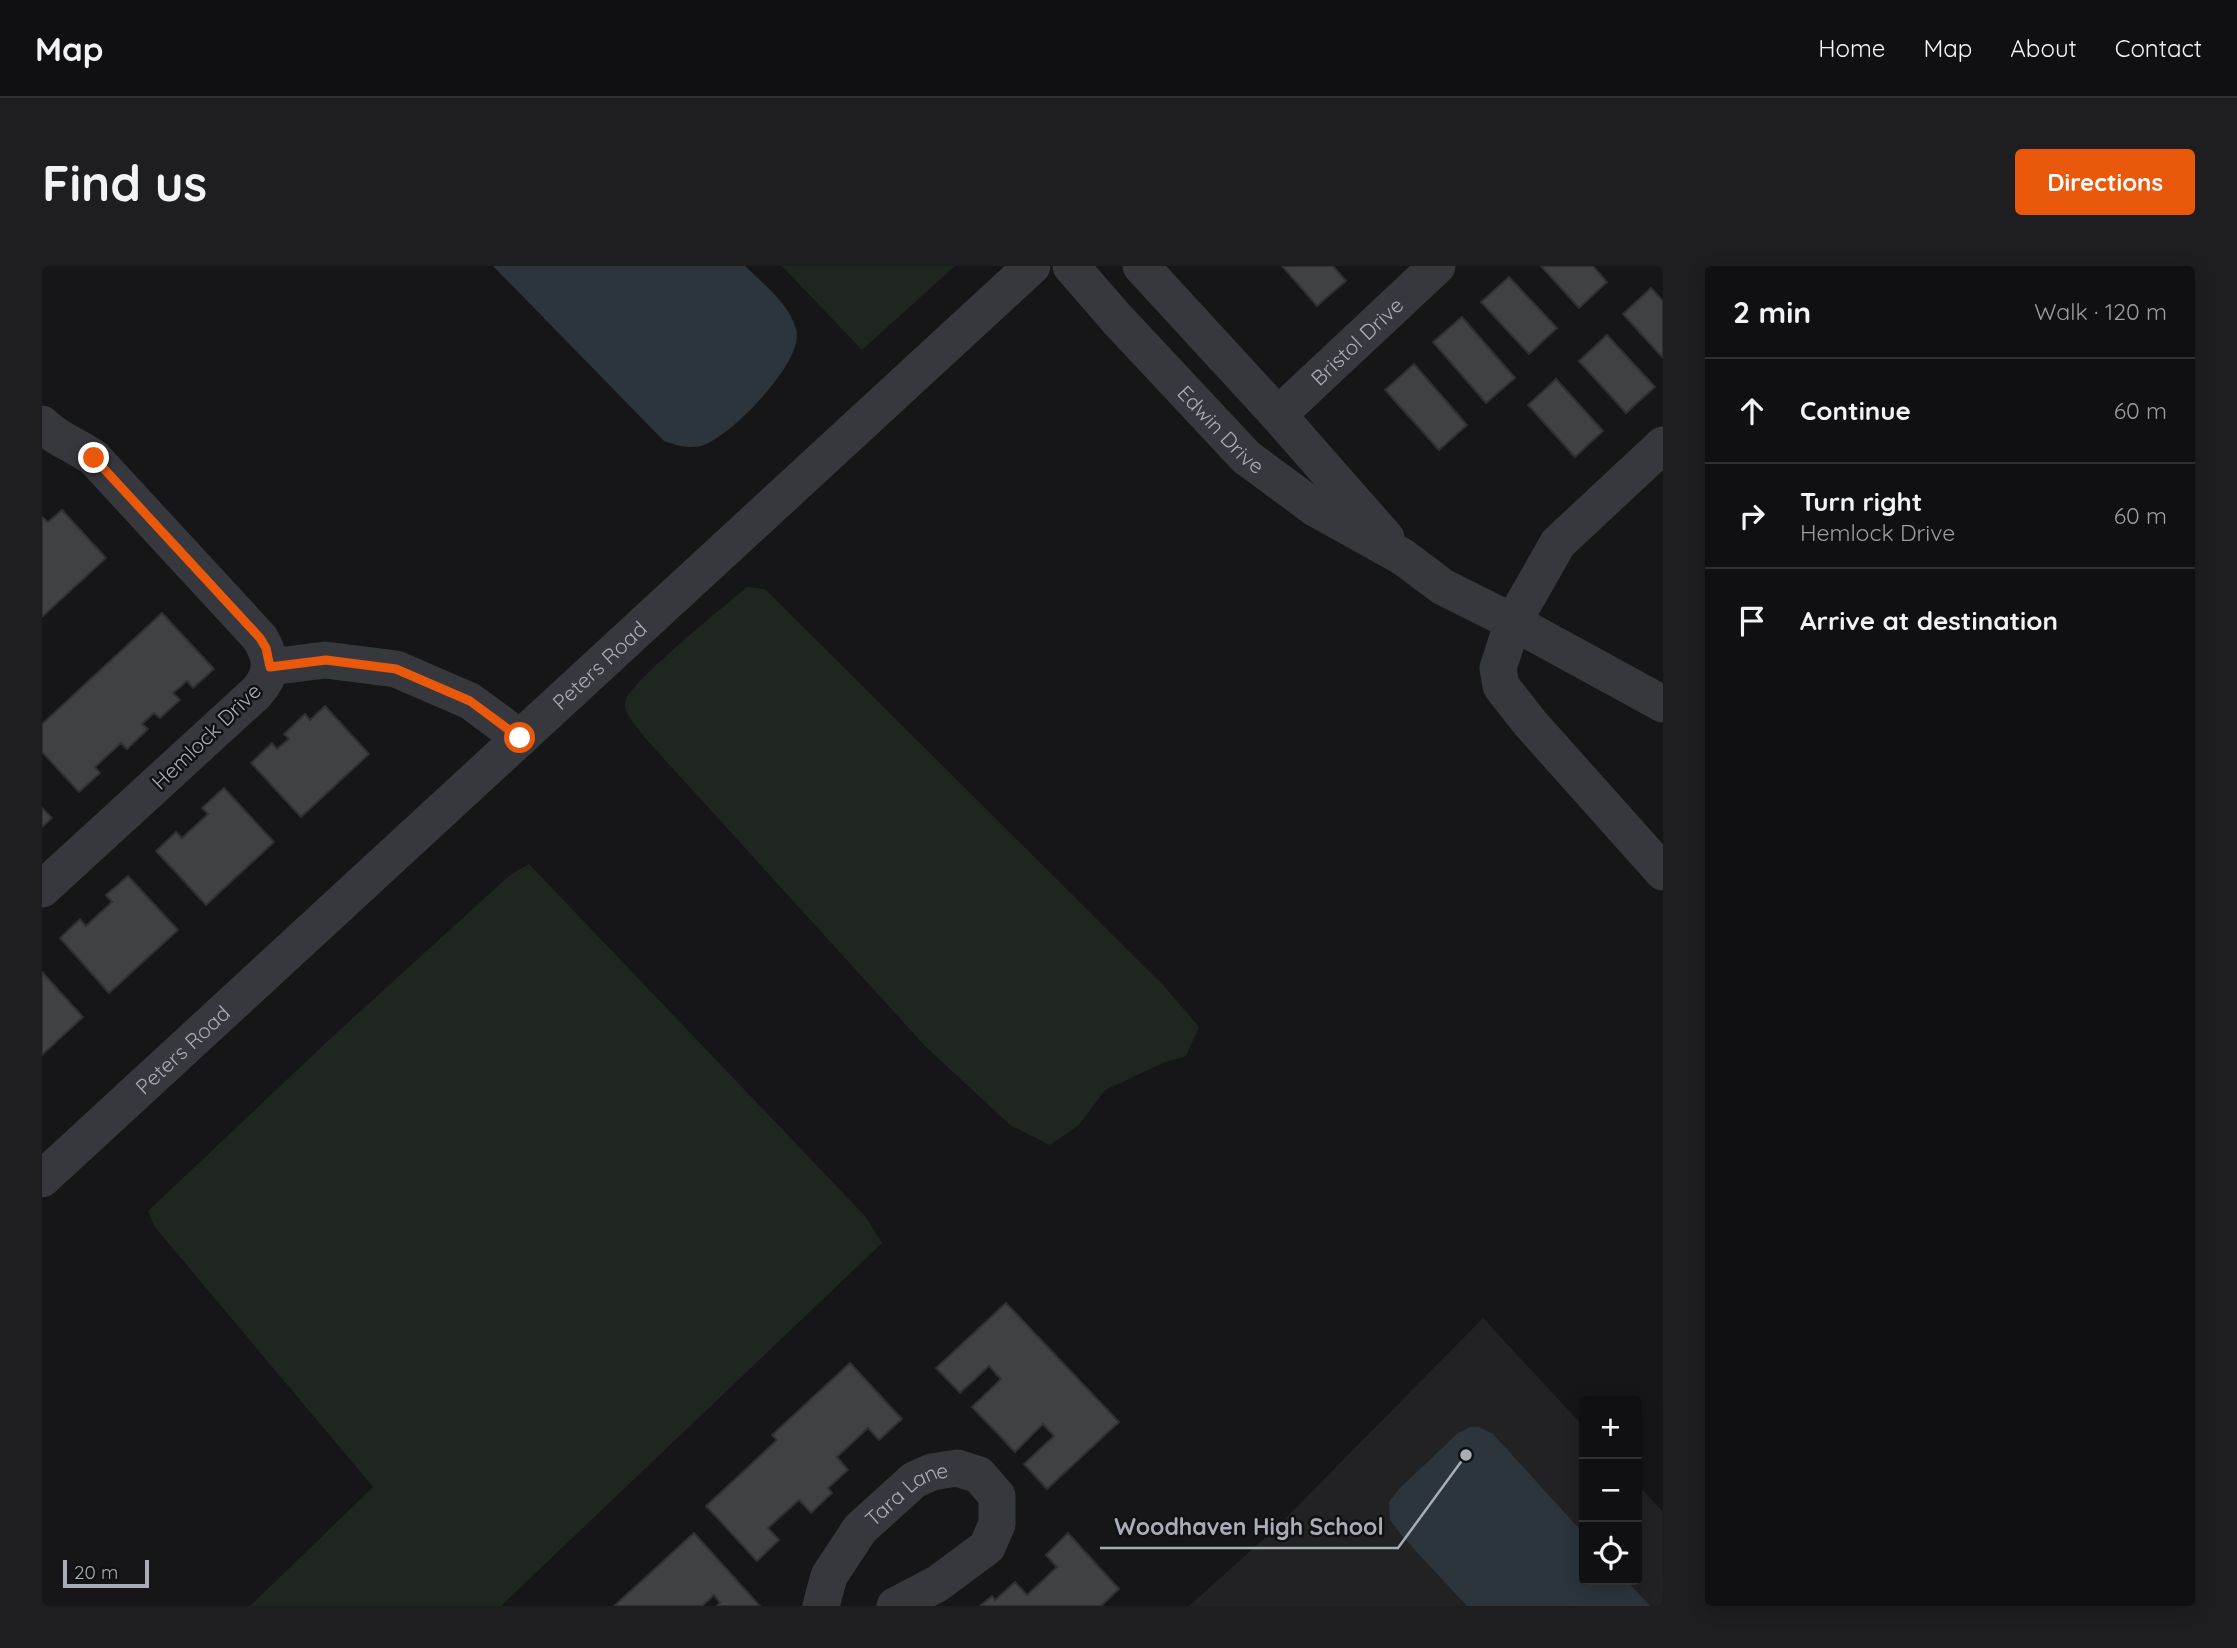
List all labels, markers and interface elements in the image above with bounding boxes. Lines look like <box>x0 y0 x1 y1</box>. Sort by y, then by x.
text: Map <box>35 28 103 69</box>
text: Home <box>1818 33 1885 63</box>
text: Map <box>1923 33 1972 63</box>
text: About <box>2010 33 2077 63</box>
text: Contact <box>2115 33 2202 63</box>
button: Directions <box>2015 149 2195 215</box>
text: Find us <box>42 152 207 213</box>
street label: Bristol Drive <box>1305 292 1408 391</box>
text: 2 min <box>1733 293 1811 331</box>
text: Walk · 120 m <box>2034 297 2167 326</box>
street label: Edwin Drive <box>1172 380 1269 479</box>
icon: ahead <box>1733 392 1771 430</box>
text: Continue <box>1800 394 1911 427</box>
text: 60 m <box>2114 396 2167 425</box>
route end <box>78 442 109 473</box>
text: Turn right <box>1800 485 1922 518</box>
icon: right <box>1733 497 1771 535</box>
text: 60 m <box>2114 501 2167 530</box>
text: Hemlock Drive <box>1800 518 1955 547</box>
icon: arrive <box>1733 602 1771 640</box>
text: Arrive at destination <box>1800 604 2058 637</box>
street label: Peters Road <box>547 615 652 715</box>
street label: Hemlock Drive <box>146 677 266 795</box>
route start <box>504 722 535 753</box>
street label: Peters Road <box>130 1000 235 1099</box>
map controls <box>1579 1396 1642 1585</box>
button: + <box>1579 1396 1642 1459</box>
street label: Tara Lane <box>859 1457 950 1531</box>
button: − <box>1579 1459 1642 1522</box>
callout: Woodhaven High School <box>1100 1504 1398 1548</box>
text: Woodhaven High School <box>1114 1512 1384 1541</box>
button: locate <box>1579 1522 1642 1585</box>
scale bar <box>63 1557 149 1589</box>
text: 20 m <box>74 1560 118 1584</box>

